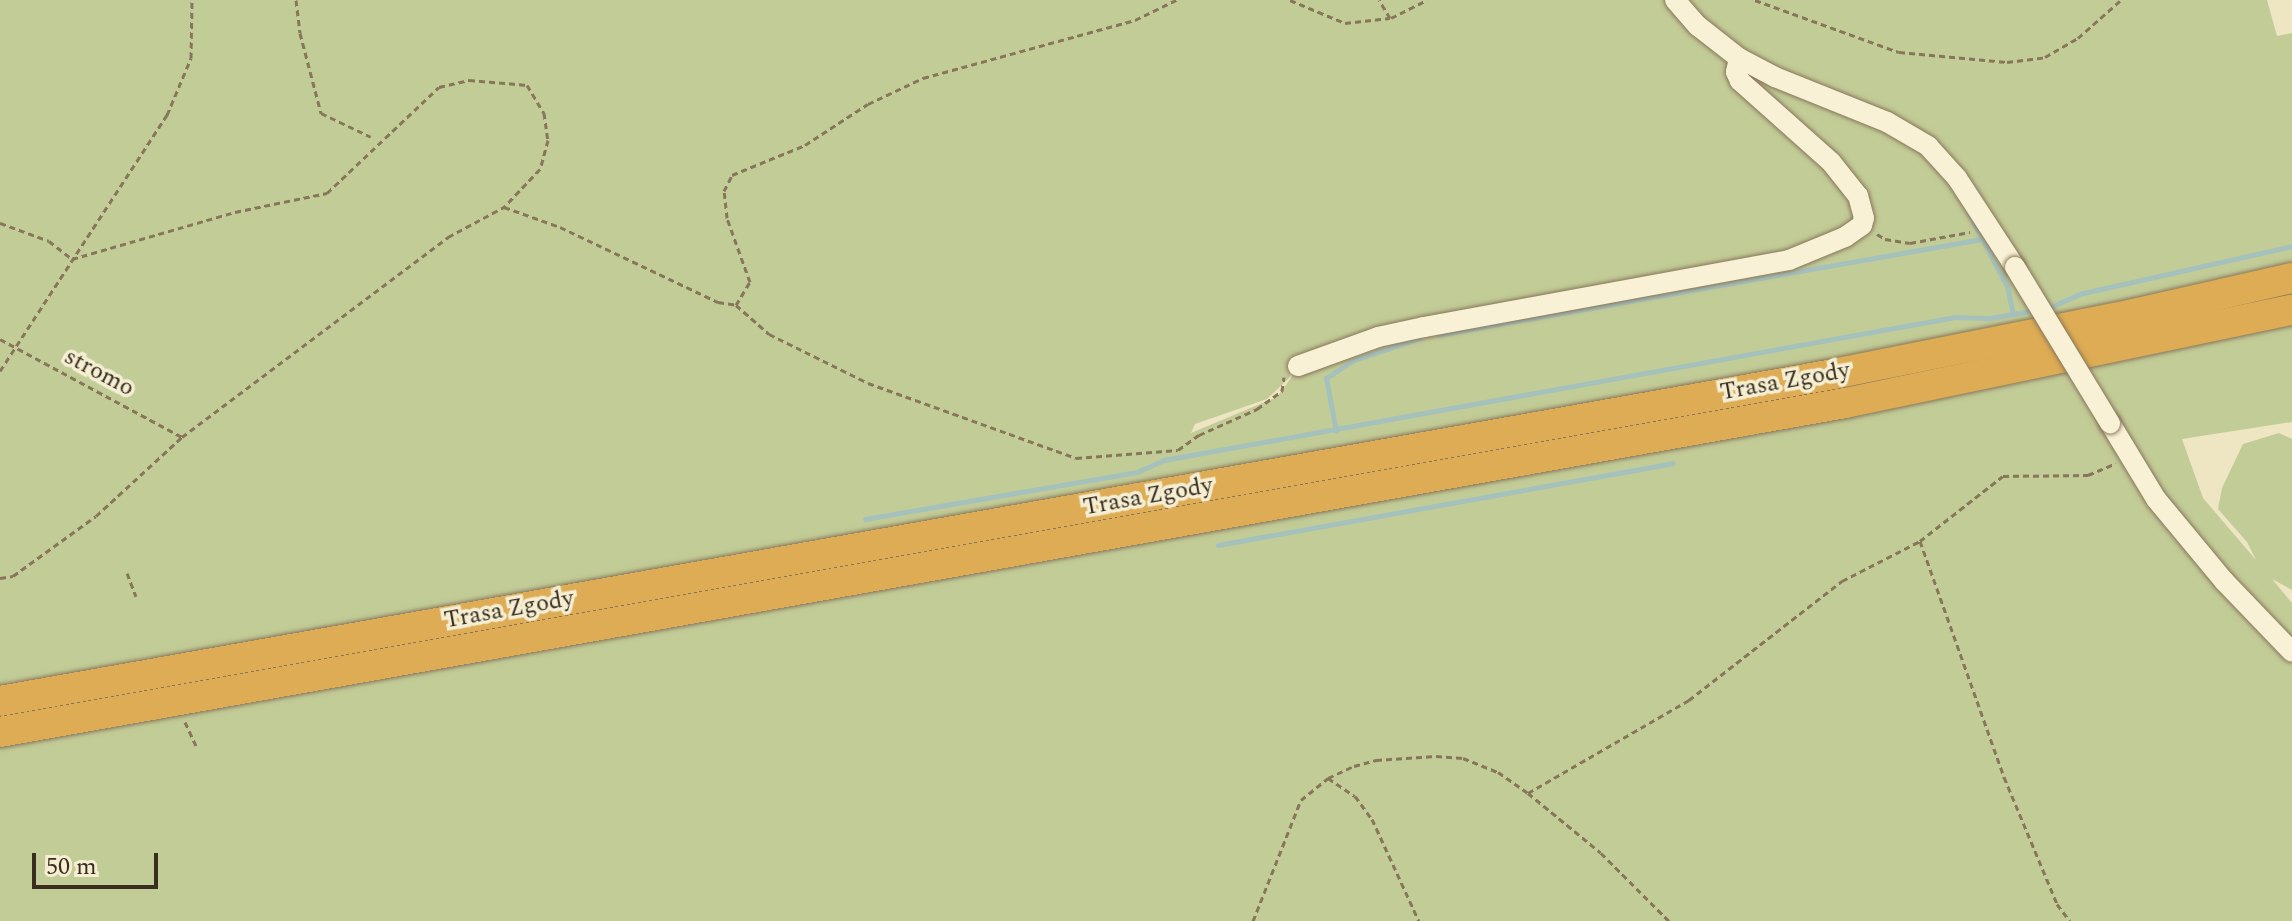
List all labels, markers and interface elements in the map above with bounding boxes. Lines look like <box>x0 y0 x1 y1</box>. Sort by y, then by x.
street label: stromo <box>59 343 139 403</box>
street label: Trasa Zgody <box>1718 356 1852 408</box>
street label: Trasa Zgody <box>1081 471 1215 523</box>
street label: Trasa Zgody <box>442 584 576 636</box>
scale bar <box>36 837 162 887</box>
text: 50 m <box>46 849 97 885</box>

